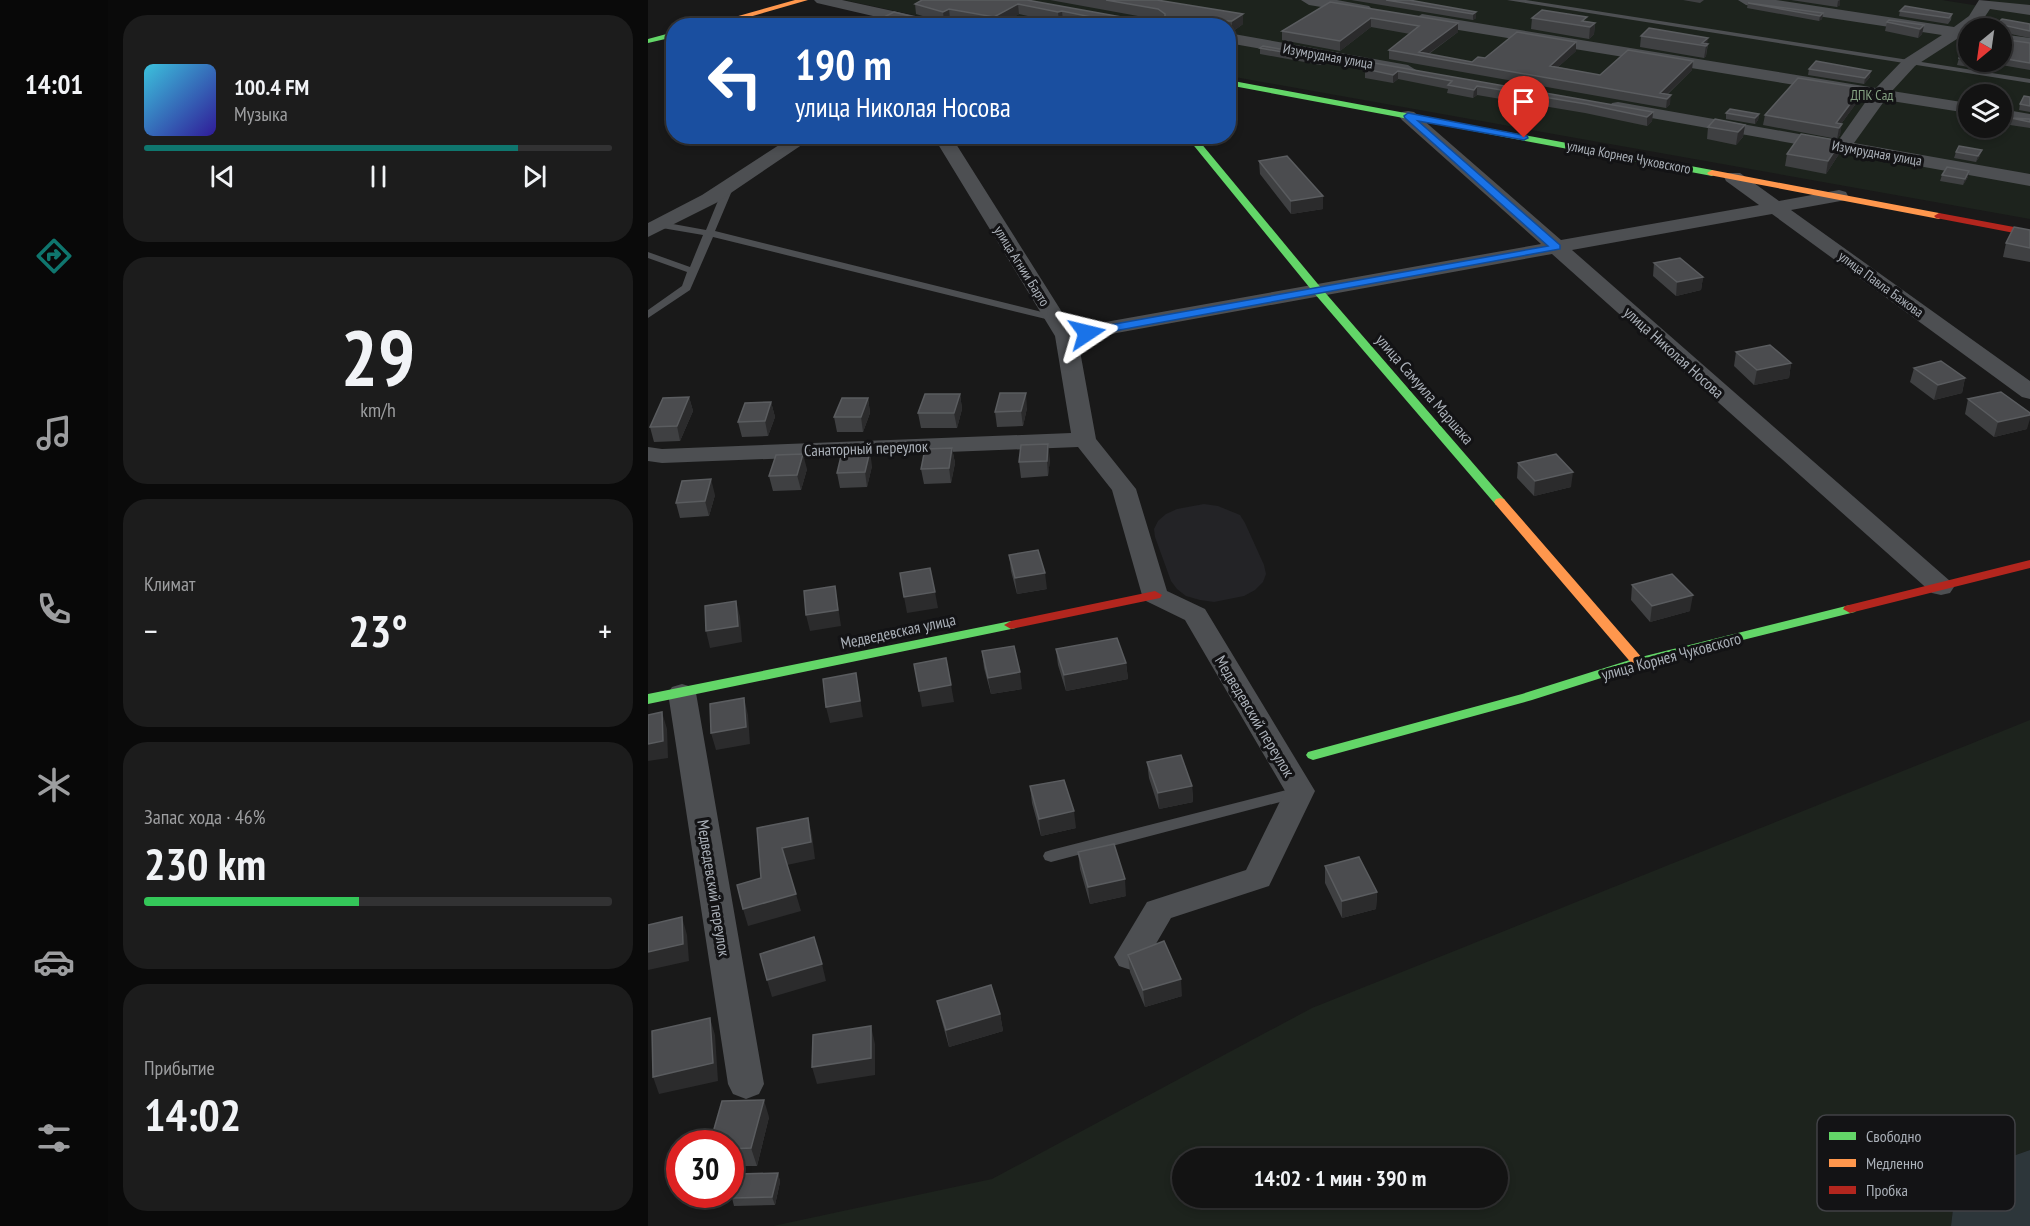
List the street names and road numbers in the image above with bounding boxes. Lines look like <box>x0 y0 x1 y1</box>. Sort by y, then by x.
street label: Изумрудная улица <box>1282 39 1374 73</box>
street label: улица Корнея Чуковского <box>1566 136 1692 178</box>
street label: Изумрудная улица <box>1831 136 1923 170</box>
street label: улица Агнии Барто <box>990 222 1054 310</box>
street label: улица Павла Бажова <box>1835 247 1927 321</box>
street label: улица Николая Носова <box>1620 302 1728 402</box>
street label: улица Самуила Маршака <box>1372 330 1478 448</box>
street label: Санаторный переулок <box>804 436 929 460</box>
street label: Медведевская улица <box>839 609 957 653</box>
street label: улица Корнея Чуковского <box>1599 628 1743 684</box>
street label: Медведевский переулок <box>1211 652 1300 781</box>
street label: Медведевский переулок <box>693 818 735 959</box>

